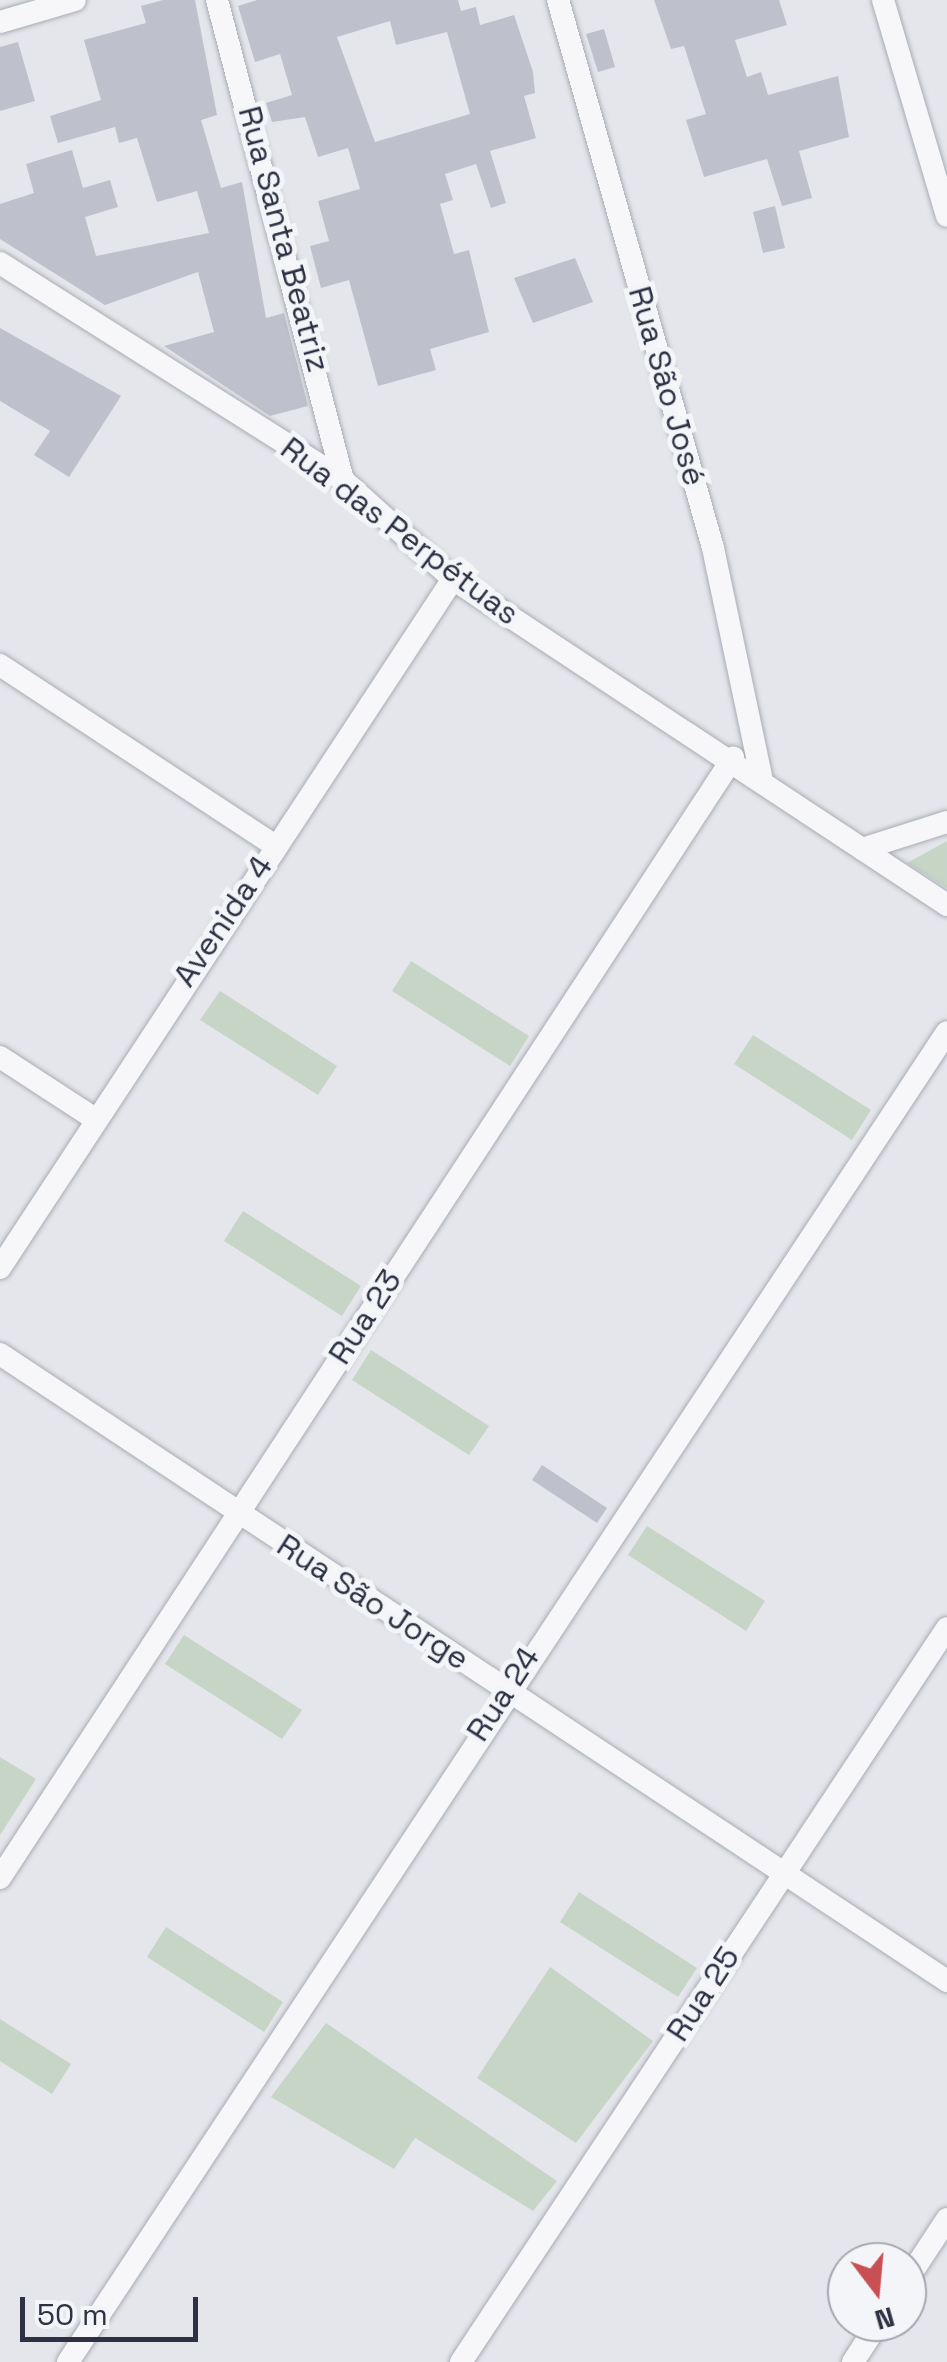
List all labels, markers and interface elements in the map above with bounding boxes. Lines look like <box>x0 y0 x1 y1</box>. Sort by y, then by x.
street label: Rua Santa Beatriz <box>230 102 338 376</box>
street label: Rua São José <box>620 282 714 490</box>
street label: Rua das Perpétuas <box>273 429 527 633</box>
street label: Avenida 4 <box>165 848 281 994</box>
street label: Rua 23 <box>320 1263 410 1371</box>
street label: Rua São Jorge <box>270 1526 476 1678</box>
street label: Rua 24 <box>458 1640 548 1748</box>
street label: Rua 25 <box>658 1940 748 2048</box>
north arrow <box>827 2242 927 2342</box>
scale bar <box>25 2277 202 2339</box>
text: 50 m <box>37 2295 108 2334</box>
text: N <box>871 2299 899 2339</box>

